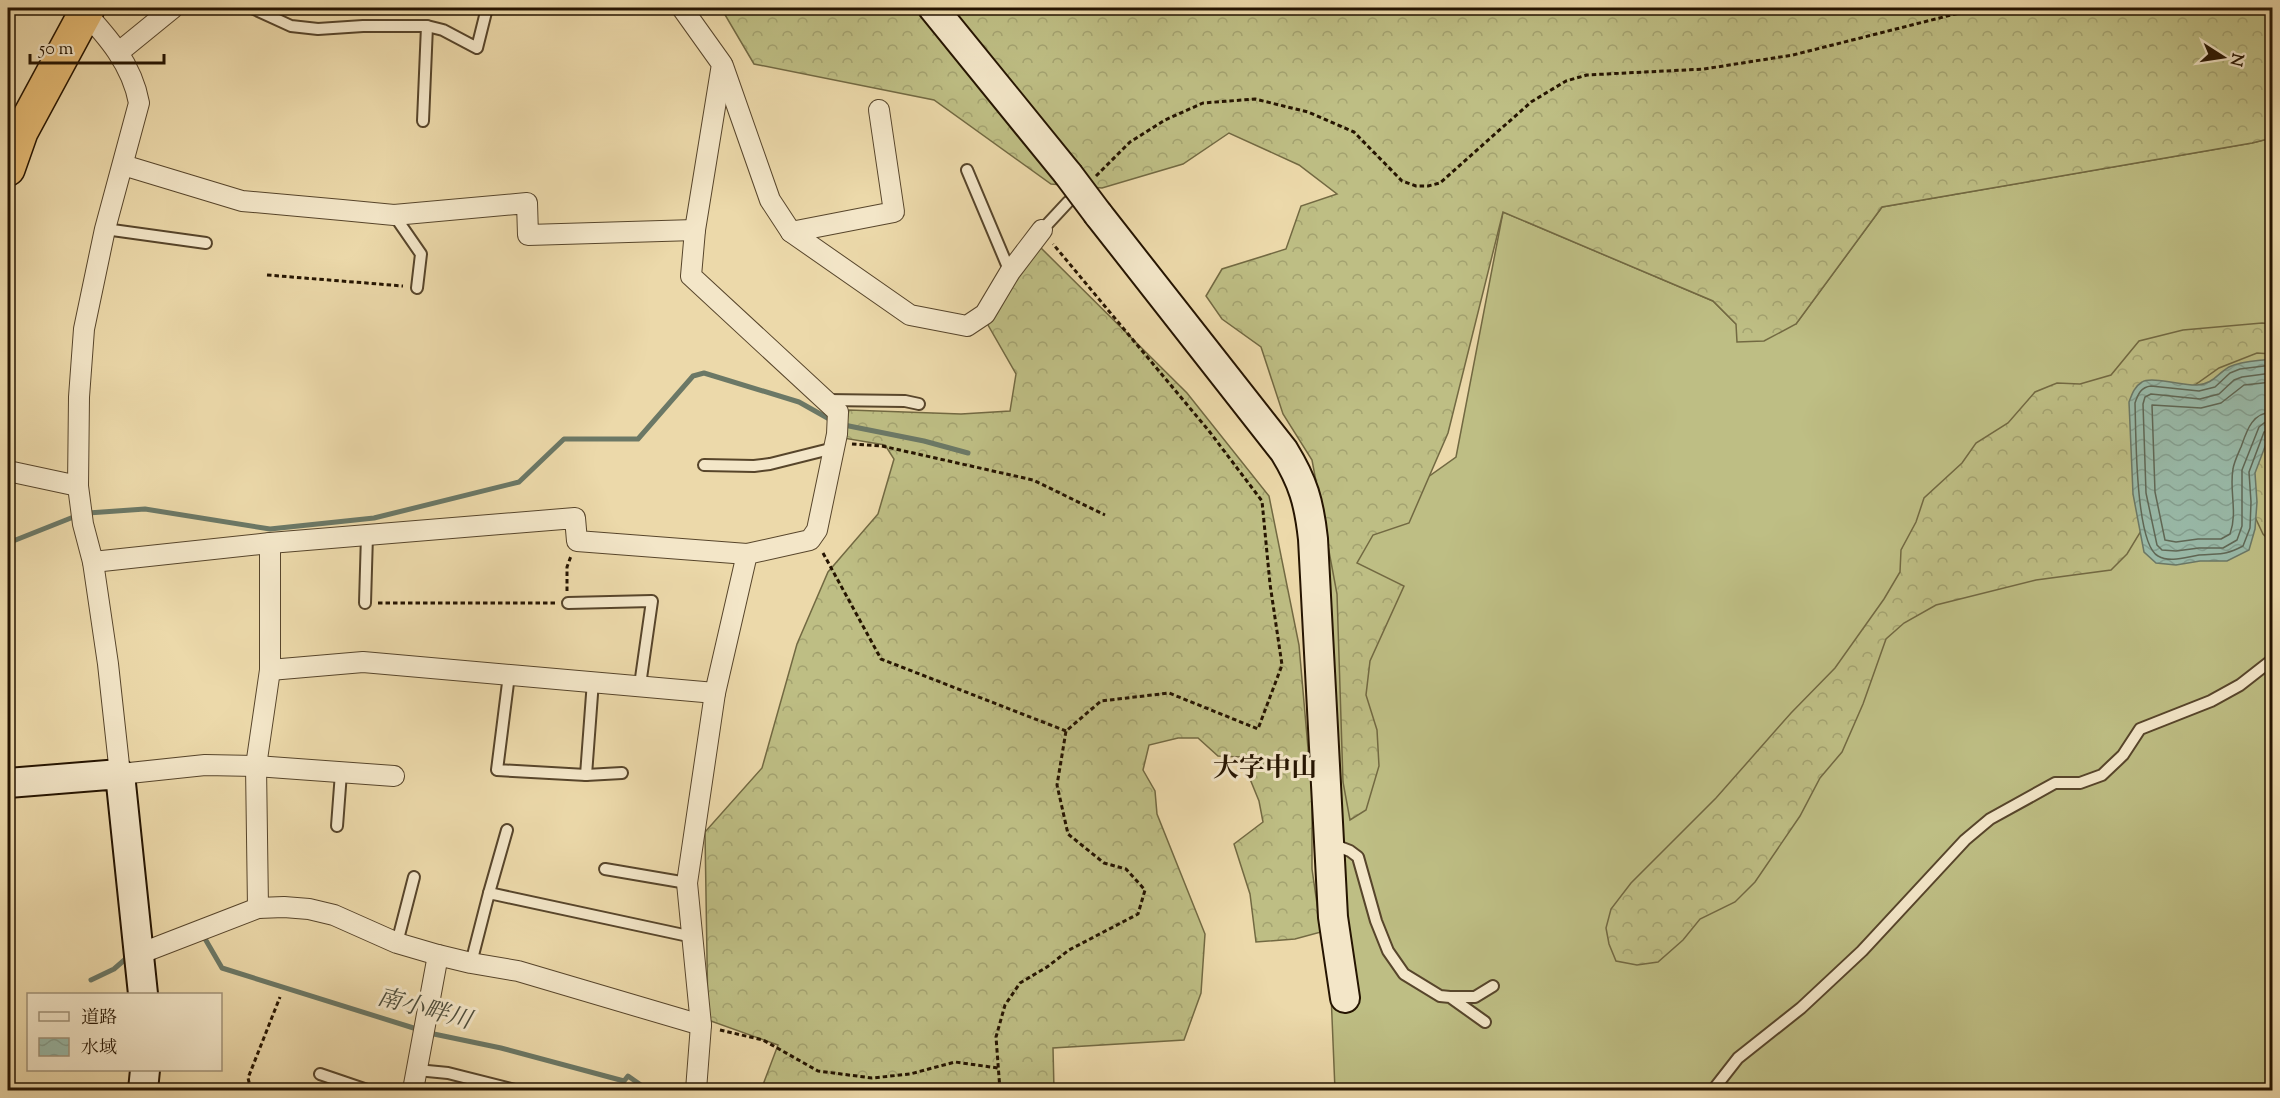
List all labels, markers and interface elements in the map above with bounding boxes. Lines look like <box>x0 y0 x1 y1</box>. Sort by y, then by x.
scale bar <box>30 27 164 65</box>
north arrow <box>2193 27 2253 87</box>
text: 50 m <box>38 37 74 63</box>
text: N <box>2223 51 2248 68</box>
district label: 大字中山 <box>1213 751 1317 788</box>
water label: 南小畔川 <box>373 981 478 1040</box>
legend <box>27 993 222 1071</box>
text: 道路 <box>81 1006 117 1032</box>
text: 水域 <box>81 1036 117 1062</box>

